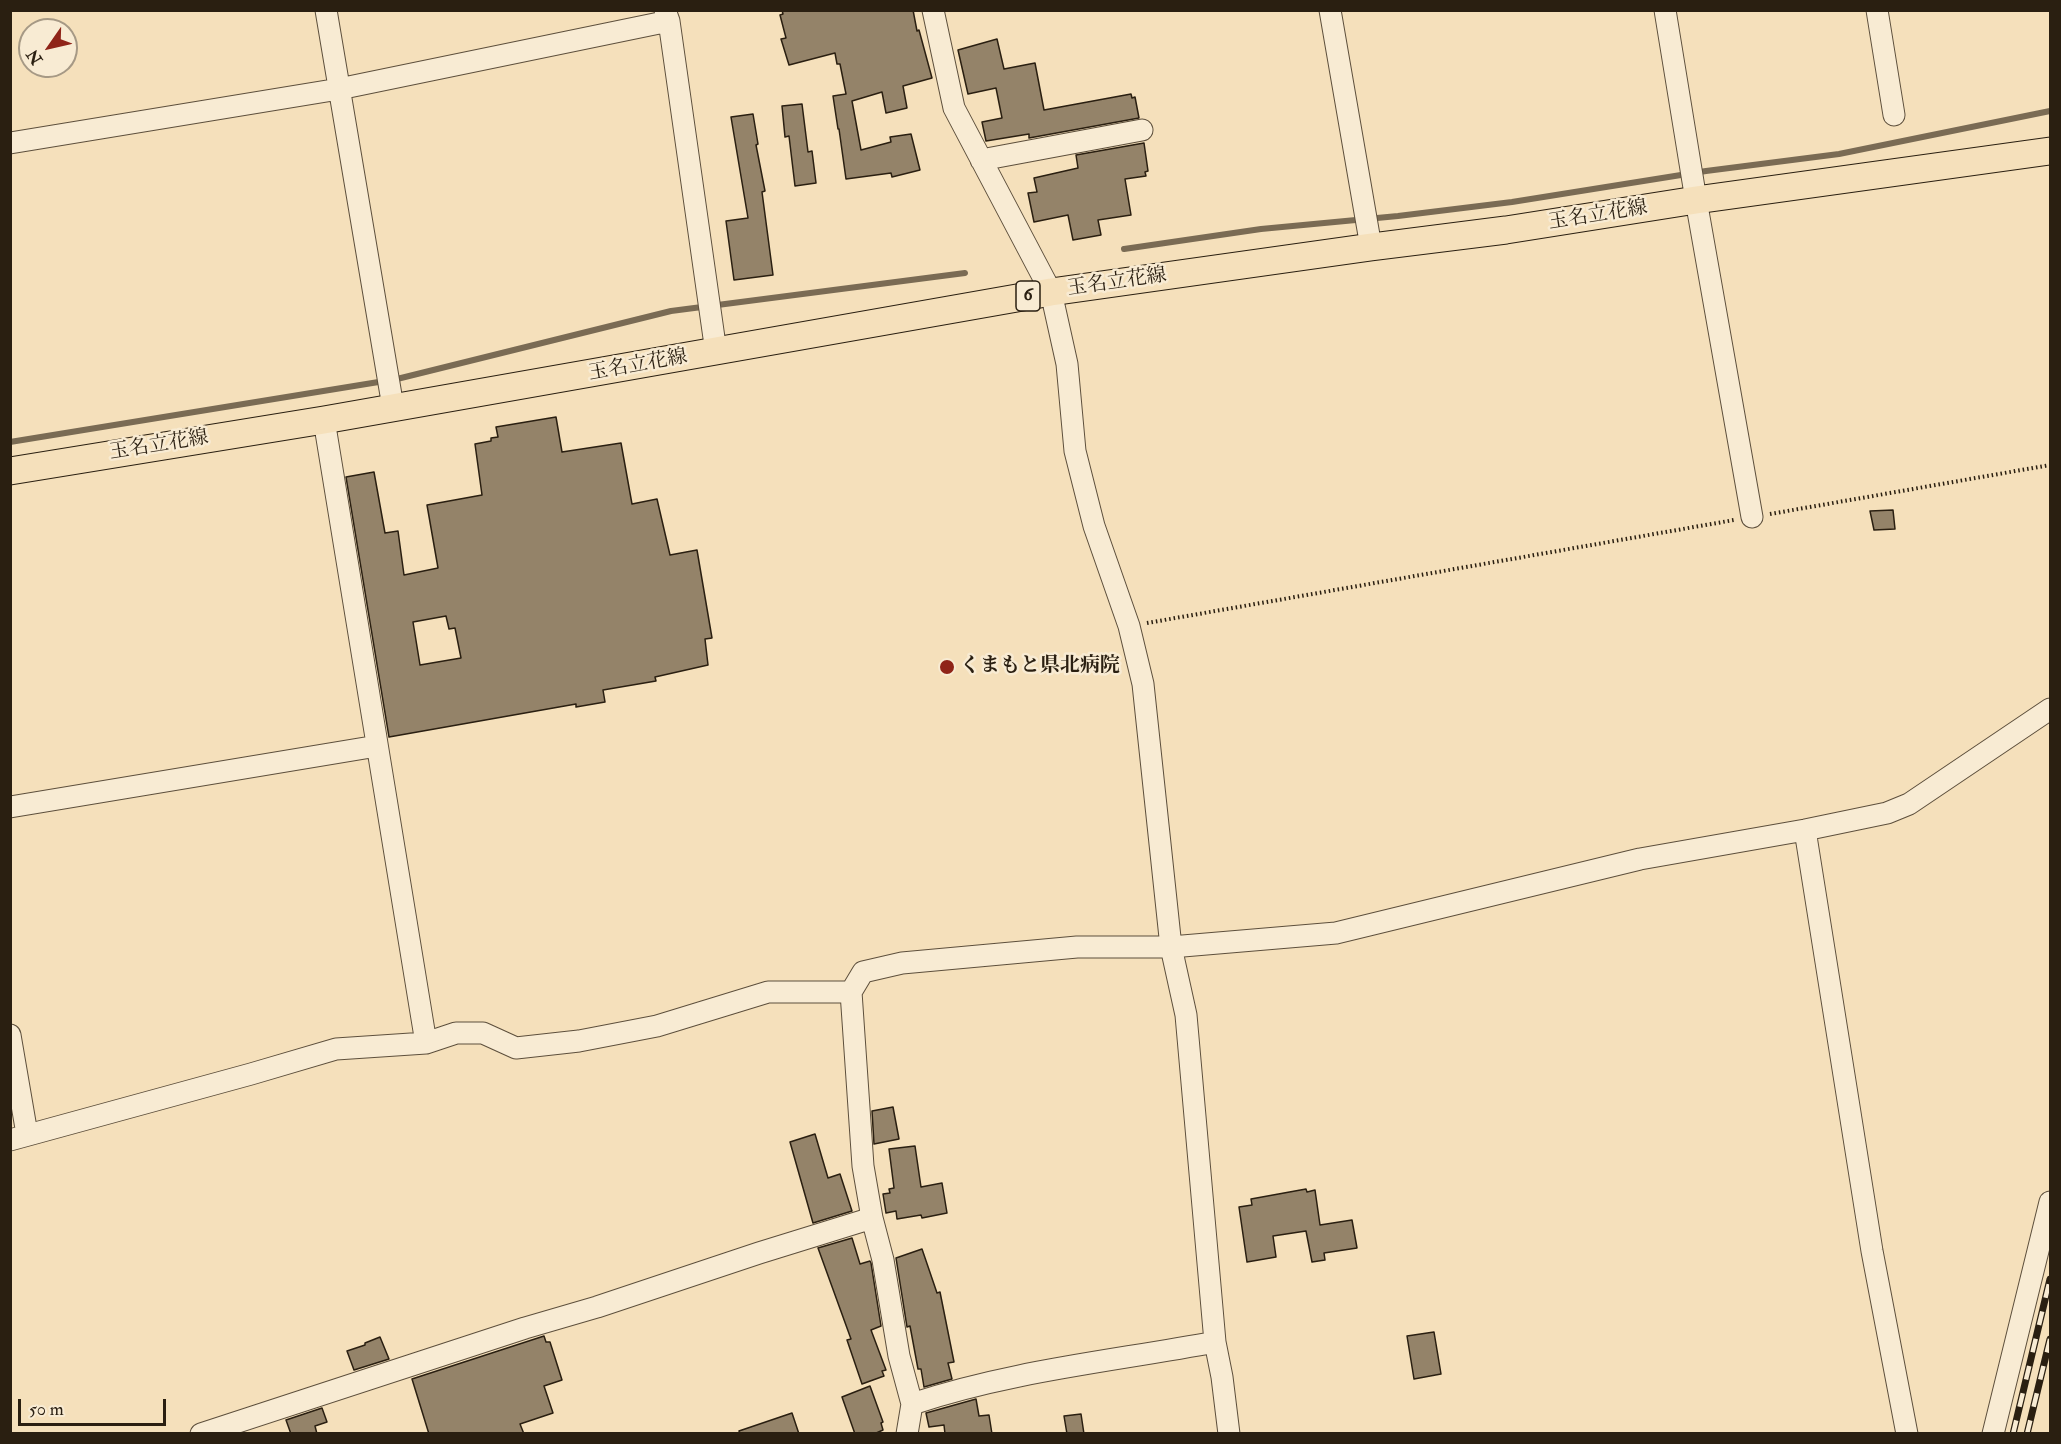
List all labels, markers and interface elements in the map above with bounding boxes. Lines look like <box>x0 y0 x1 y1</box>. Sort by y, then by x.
north arrow <box>18 18 78 78</box>
text: N <box>22 45 47 68</box>
street label: 玉名立花線 <box>1547 196 1649 236</box>
street label: 玉名立花線 <box>1066 264 1168 302</box>
road number: 6 <box>1016 281 1040 311</box>
street label: 玉名立花線 <box>587 345 689 387</box>
street label: 玉名立花線 <box>108 426 210 466</box>
place label: くまもと県北病院 <box>960 655 1120 679</box>
marker: くまもと県北病院 <box>938 658 956 676</box>
scale bar <box>21 1387 170 1425</box>
text: 50 m <box>29 1398 64 1421</box>

